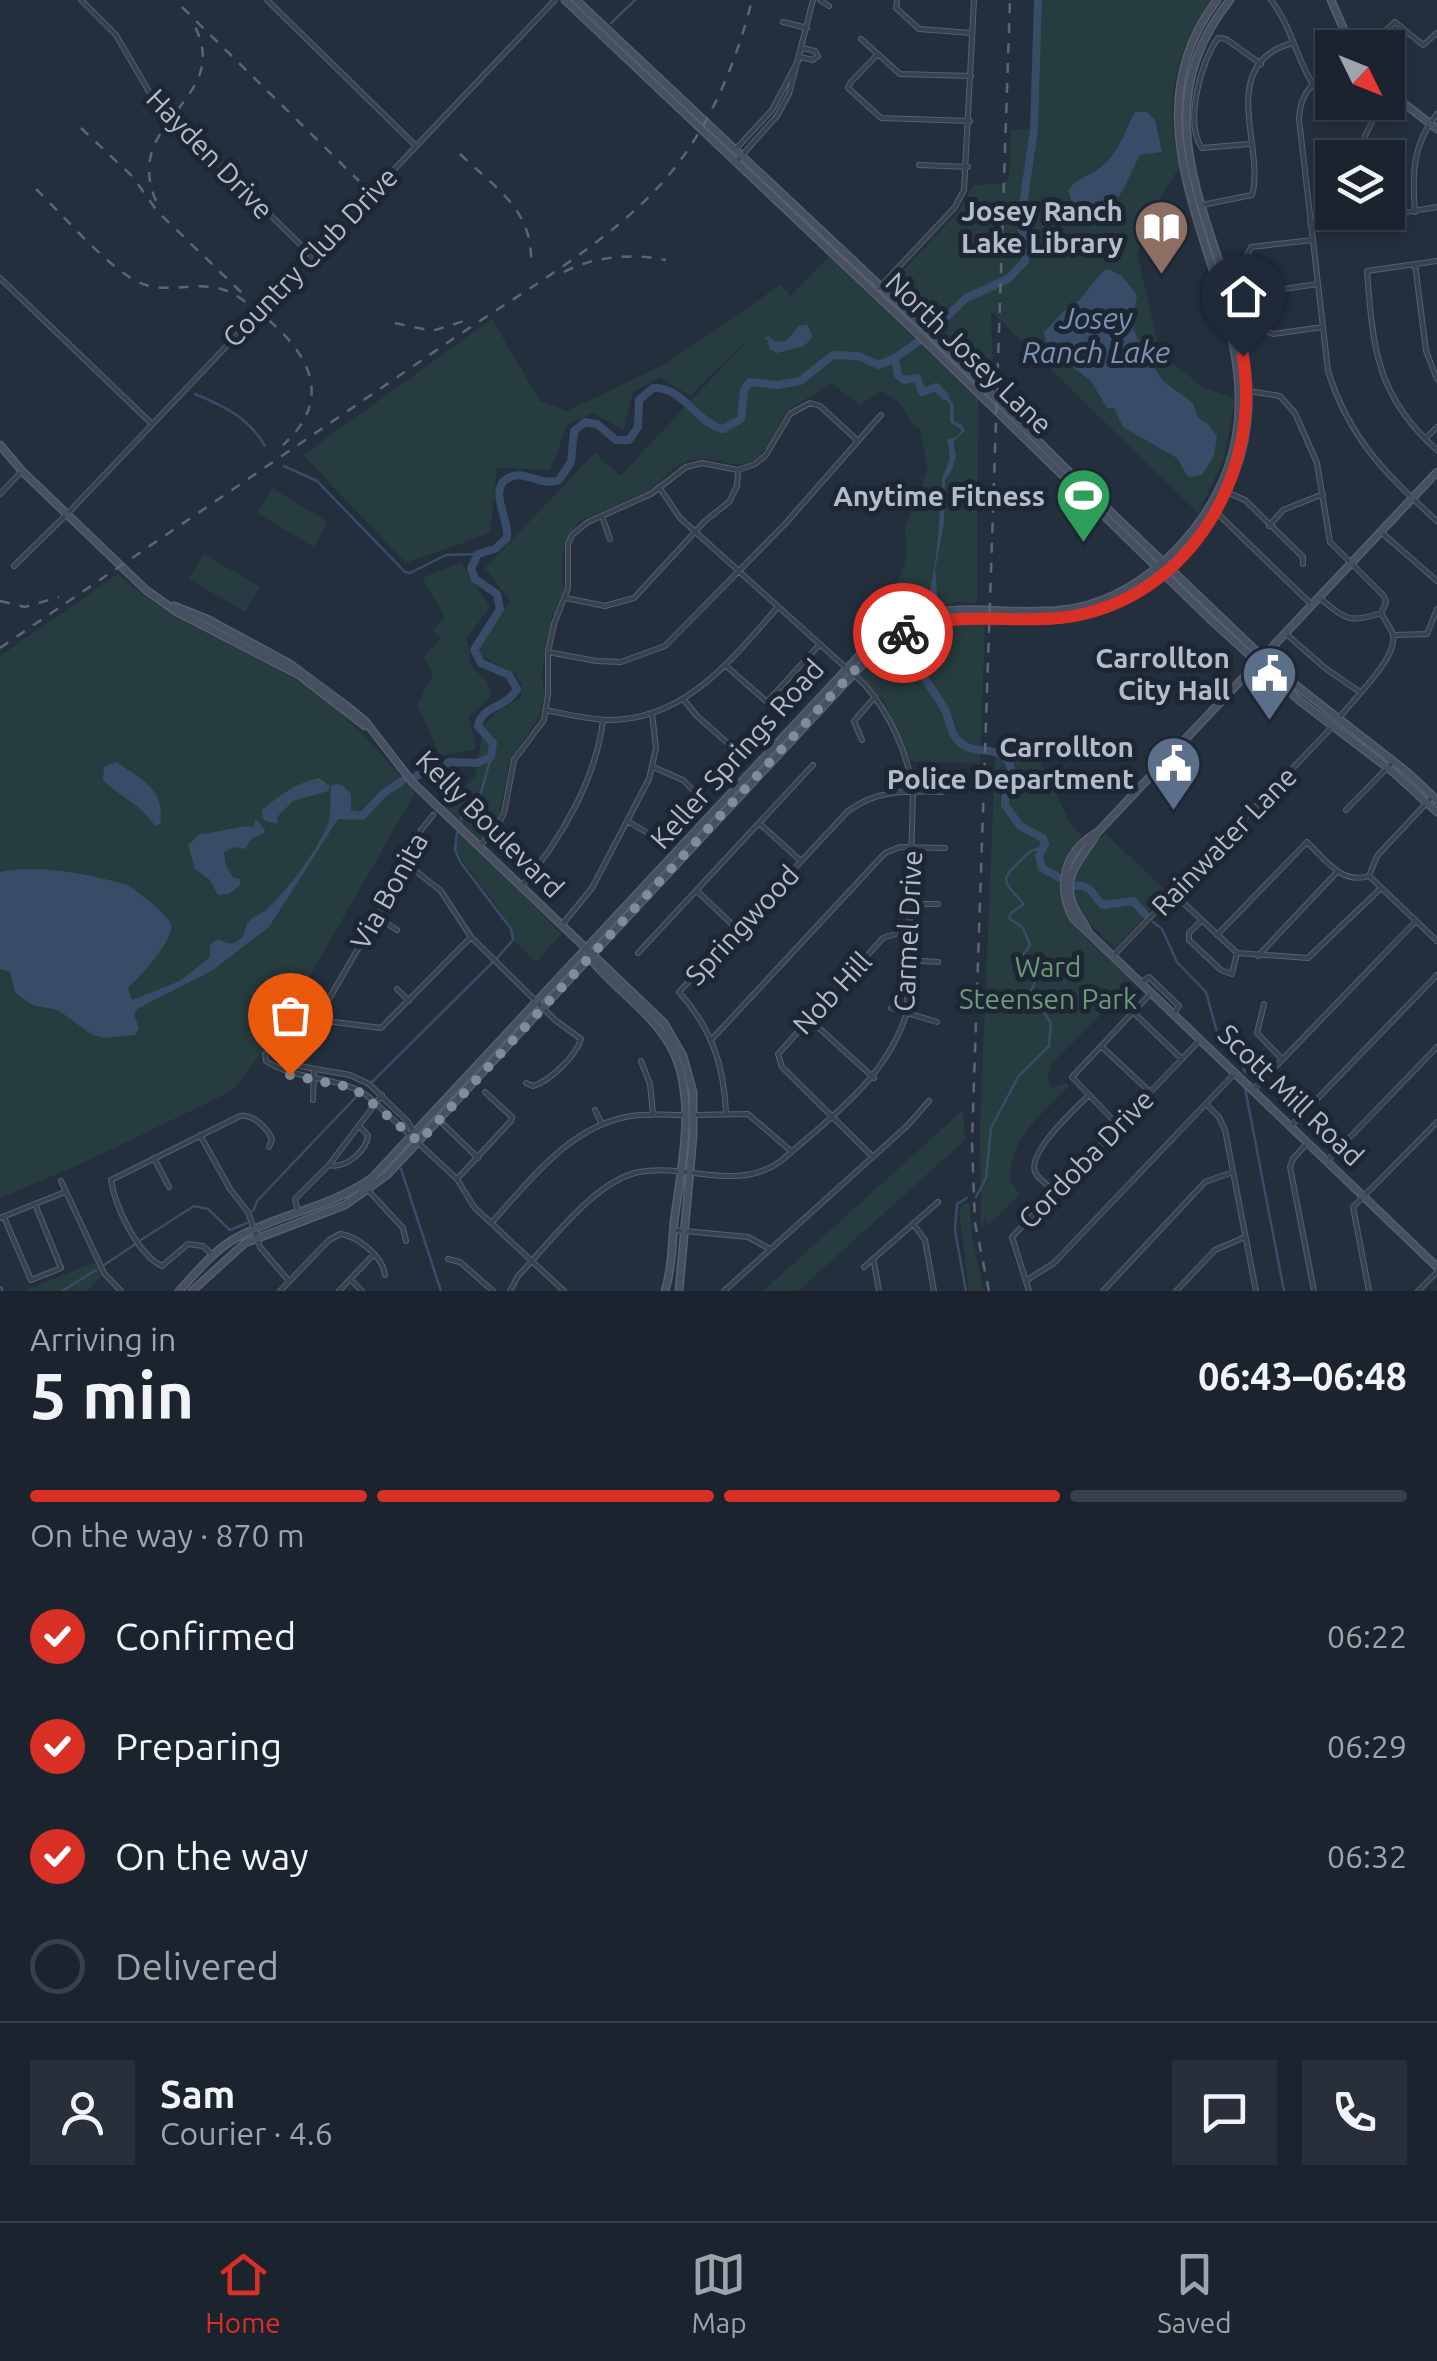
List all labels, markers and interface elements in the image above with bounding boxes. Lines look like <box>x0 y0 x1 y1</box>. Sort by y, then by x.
north arrow <box>1315 30 1405 120</box>
map controls <box>1315 30 1405 230</box>
street label: Hayden Drive <box>141 83 280 225</box>
button: layers <box>1315 140 1405 230</box>
street label: Country Club Drive <box>216 161 403 353</box>
place label: Josey Ranch Lake Library <box>961 195 1123 258</box>
library icon: Josey Ranch Lake Library <box>1132 197 1192 276</box>
pin <box>1201 254 1286 357</box>
street label: North Josey Lane <box>880 266 1059 440</box>
icon: home <box>1216 269 1271 324</box>
water label: Josey Ranch Lake <box>1022 301 1170 369</box>
sports icon: Anytime Fitness <box>1054 466 1114 545</box>
place label: Anytime Fitness <box>833 480 1045 511</box>
courier <box>853 583 953 683</box>
icon: bike <box>876 606 931 661</box>
place label: Carrollton City Hall <box>1095 642 1230 705</box>
public building icon: Carrollton City Hall <box>1239 644 1299 723</box>
street label: Keller Springs Road <box>644 653 829 854</box>
place label: Carrollton Police Department <box>887 731 1134 794</box>
public building icon: Carrollton Police Department <box>1143 733 1203 812</box>
street label: Kelly Boulevard <box>411 744 570 903</box>
street label: Rainwater Lane <box>1145 760 1302 921</box>
street label: Via Bonita <box>344 827 433 955</box>
street label: Carmel Drive <box>888 849 927 1013</box>
street label: Springwood <box>679 859 805 991</box>
street label: Nob Hill <box>786 945 877 1040</box>
park label: Ward Steensen Park <box>959 951 1137 1014</box>
pin <box>248 973 333 1076</box>
icon: bag <box>263 988 318 1043</box>
street label: Scott Mill Road <box>1213 1018 1370 1171</box>
street label: Cordoba Drive <box>1012 1083 1159 1234</box>
text: Arriving in <box>30 1321 176 1357</box>
text: 06:43–06:48 <box>1198 1355 1407 1397</box>
text: 5 min <box>30 1358 194 1431</box>
text: On the way · 870 m <box>30 1517 305 1553</box>
icon: check <box>30 1609 85 1664</box>
text: Confirmed <box>115 1615 296 1657</box>
text: 06:22 <box>1327 1618 1407 1654</box>
icon: check <box>30 1719 85 1774</box>
text: Preparing <box>115 1725 282 1767</box>
text: 06:29 <box>1327 1728 1407 1764</box>
icon: check <box>30 1829 85 1884</box>
text: On the way <box>115 1835 308 1877</box>
text: 06:32 <box>1327 1838 1407 1874</box>
text: Delivered <box>115 1945 279 1987</box>
button: person <box>30 2060 135 2165</box>
button: chat <box>1172 2060 1277 2165</box>
button: phone <box>1302 2060 1407 2165</box>
text: Sam <box>160 2073 235 2115</box>
text: Courier · 4.6 <box>160 2115 333 2151</box>
tab: Home <box>205 2247 281 2338</box>
tab: Map <box>691 2247 747 2338</box>
tab: Saved <box>1157 2247 1232 2338</box>

